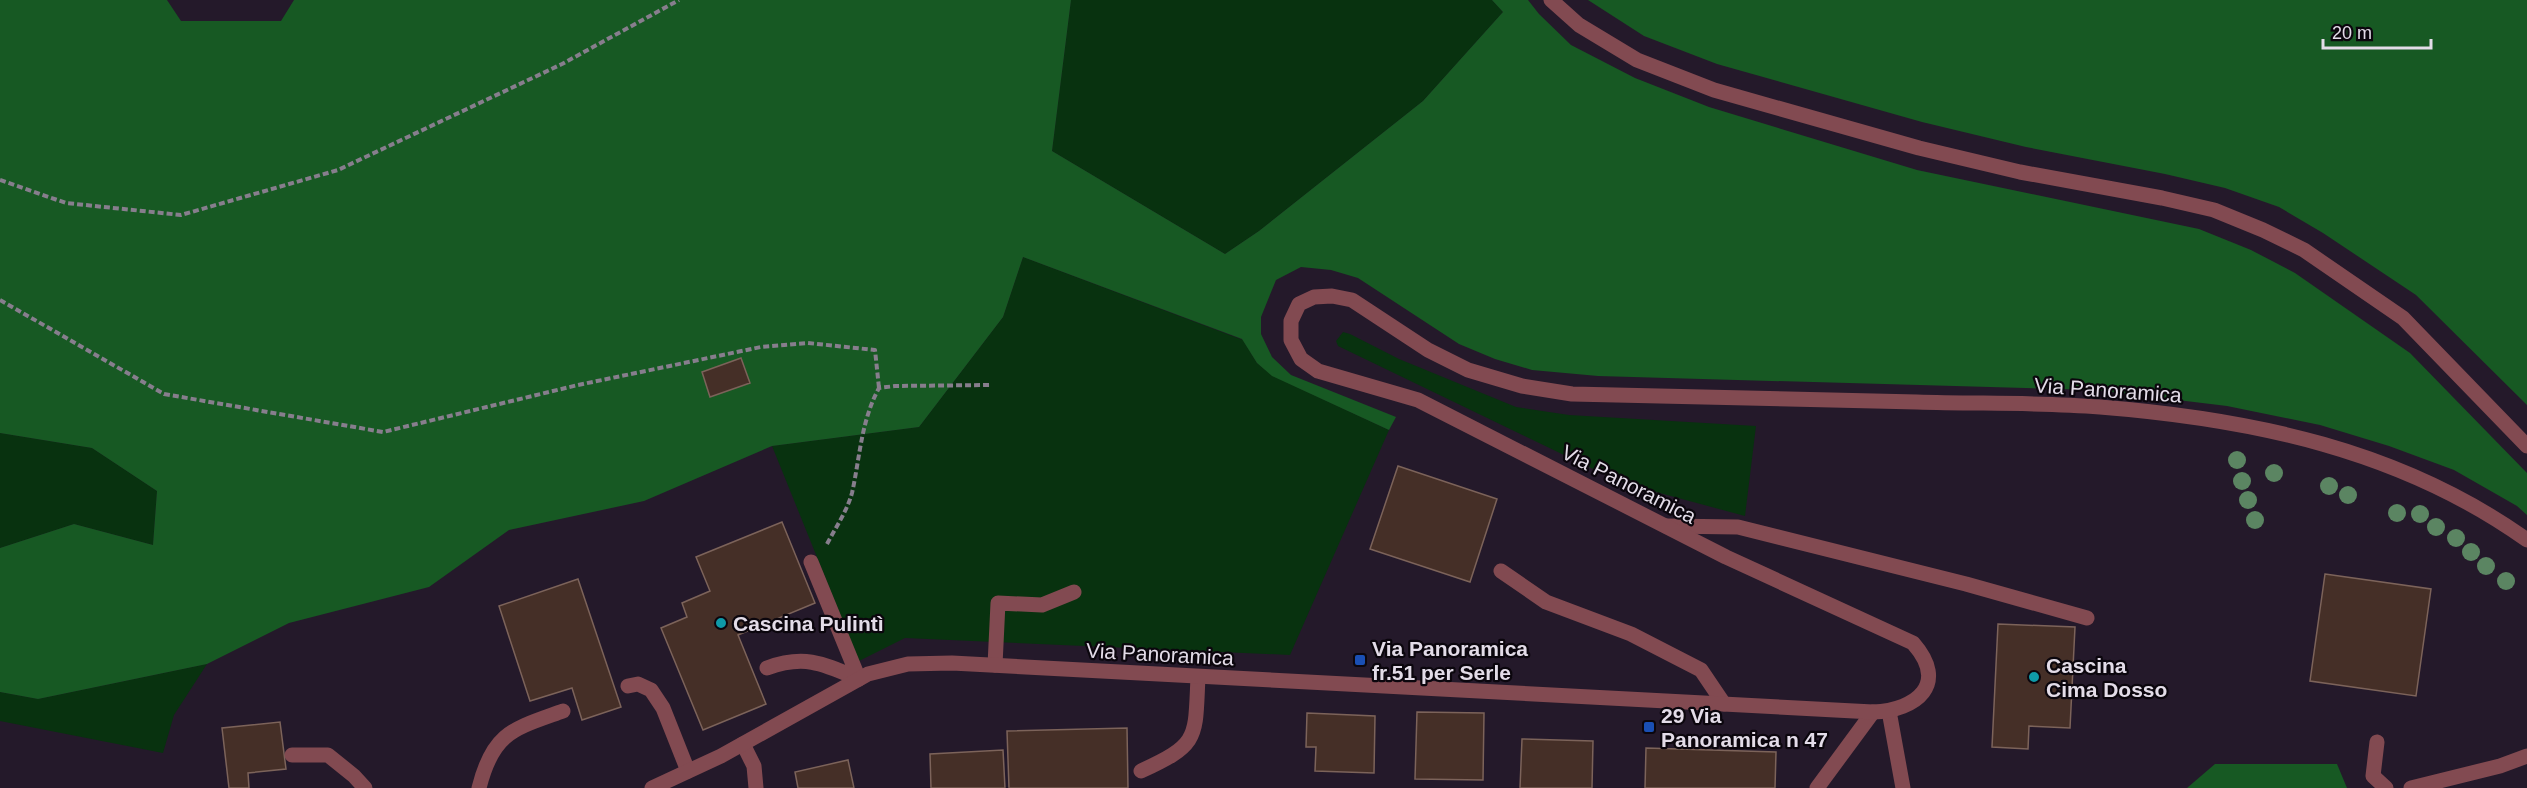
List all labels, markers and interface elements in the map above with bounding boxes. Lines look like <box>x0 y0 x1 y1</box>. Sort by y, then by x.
scale bar <box>2323 12 2431 50</box>
text: 20 m <box>2332 23 2372 43</box>
street label: Via Panoramica <box>2033 373 2183 407</box>
street label: Via Panoramica <box>1558 440 1700 528</box>
place label: Cascina Pulintì <box>733 612 884 635</box>
marker: Cascina Pulintì <box>714 616 728 630</box>
place label: Via Panoramica fr.51 per Serle <box>1372 637 1528 684</box>
street label: Via Panoramica <box>1086 639 1235 669</box>
marker: Via Panoramica fr.51 per Serle <box>1353 653 1367 667</box>
place label: Cascina Cima Dosso <box>2046 654 2167 701</box>
marker: Cascina Cima Dosso <box>2027 670 2041 684</box>
place label: 29 Via Panoramica n 47 <box>1661 704 1828 751</box>
marker: 29 Via Panoramica n 47 <box>1642 720 1656 734</box>

